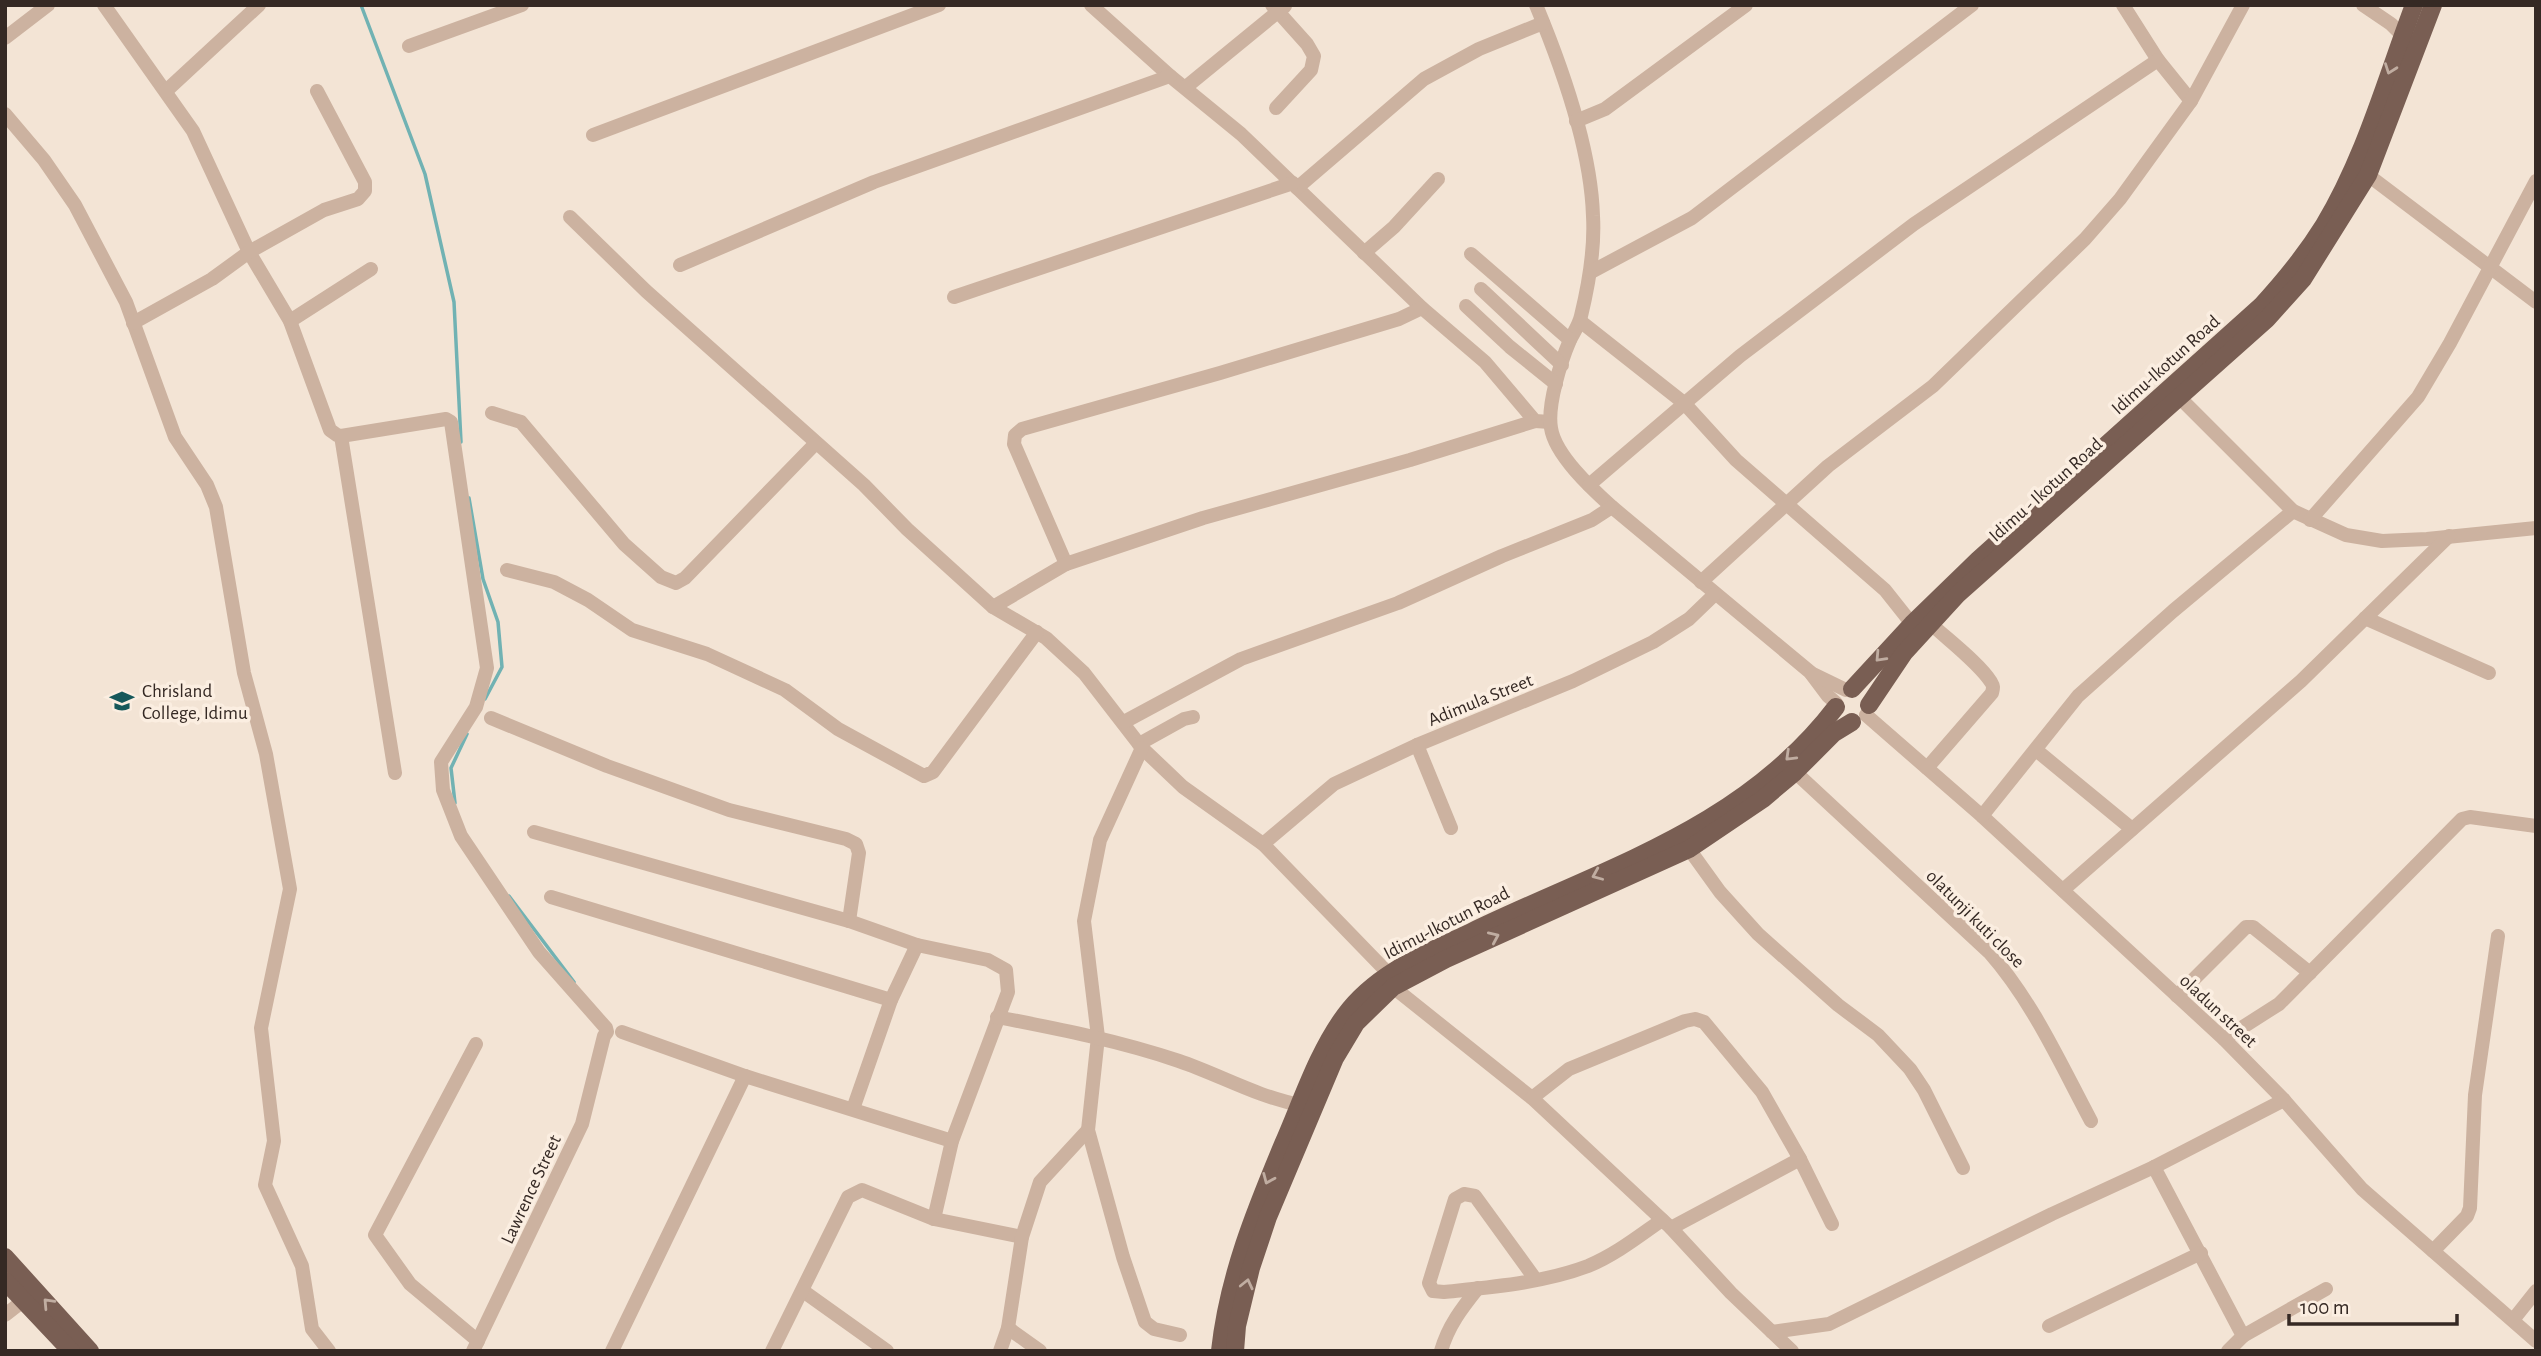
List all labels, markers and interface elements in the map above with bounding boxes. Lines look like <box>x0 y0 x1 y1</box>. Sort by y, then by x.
one-way arrow <box>2384 63 2398 75</box>
street label: Idimu-Ikotun Road <box>2108 312 2224 418</box>
street label: Idimu - Ikotun Road <box>1986 434 2106 546</box>
one-way arrow <box>1875 649 1888 662</box>
street label: Adimula Street <box>1425 671 1536 730</box>
place label: Chrisland College, Idimu <box>142 682 248 723</box>
school or university icon: Chrisland College, Idimu <box>108 687 136 715</box>
one-way arrow <box>1785 748 1798 761</box>
street label: olatunji kuti close <box>1922 866 2028 972</box>
one-way arrow <box>1592 867 1604 881</box>
street label: Idimu-Ikotun Road <box>1381 883 1513 963</box>
one-way arrow <box>1487 931 1499 945</box>
street label: oladun street <box>2176 971 2260 1051</box>
street label: Lawrence Street <box>498 1132 565 1247</box>
one-way arrow <box>1263 1172 1277 1184</box>
one-way arrow <box>1239 1278 1253 1290</box>
scale bar <box>2289 1282 2457 1326</box>
text: 100 m <box>2300 1297 2350 1318</box>
one-way arrow <box>44 1298 57 1311</box>

